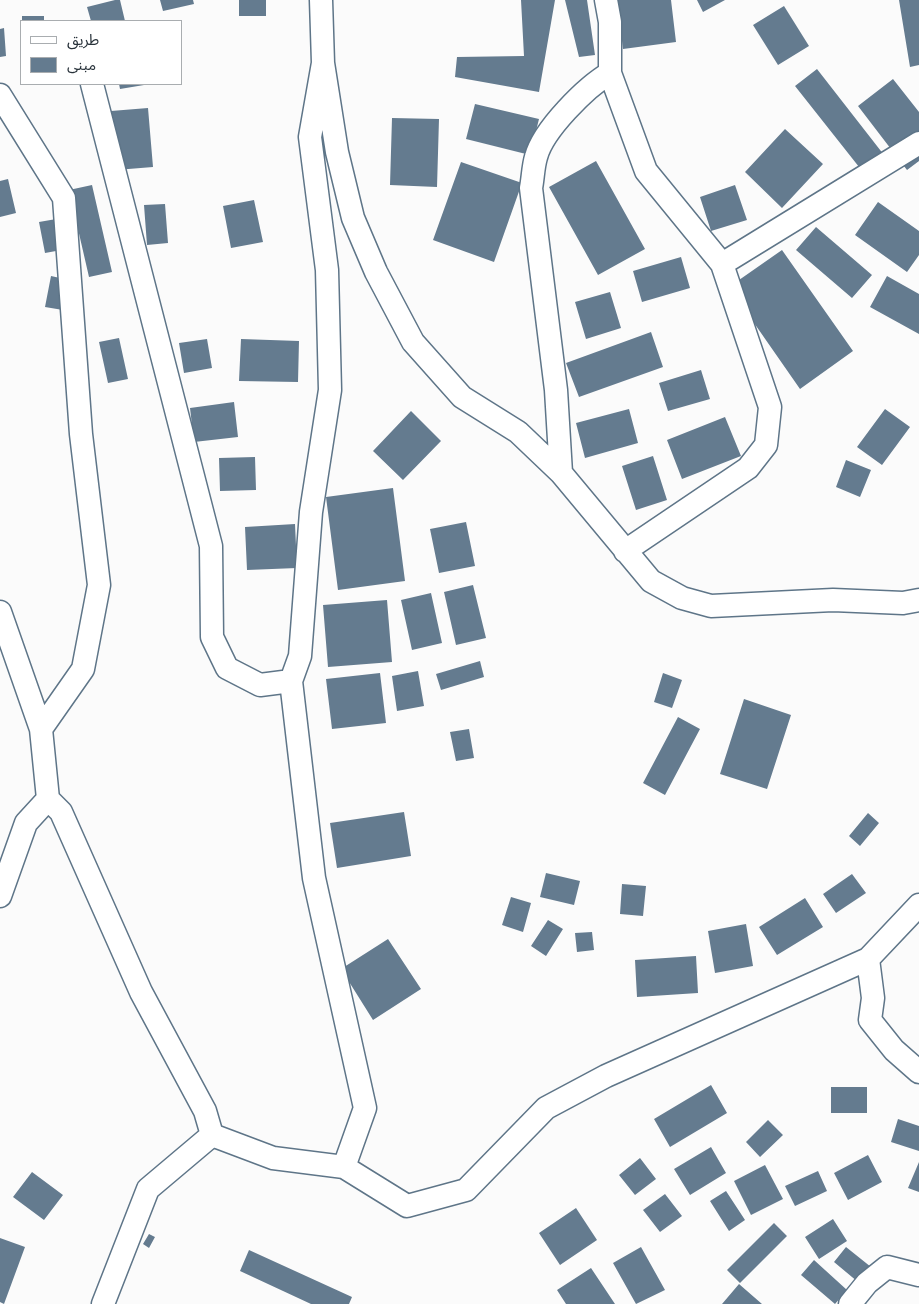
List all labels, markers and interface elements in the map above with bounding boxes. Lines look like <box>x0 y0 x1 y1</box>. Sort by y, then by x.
legend <box>20 20 182 85</box>
text: طريق <box>67 31 99 49</box>
text: مبنى <box>67 56 96 74</box>

